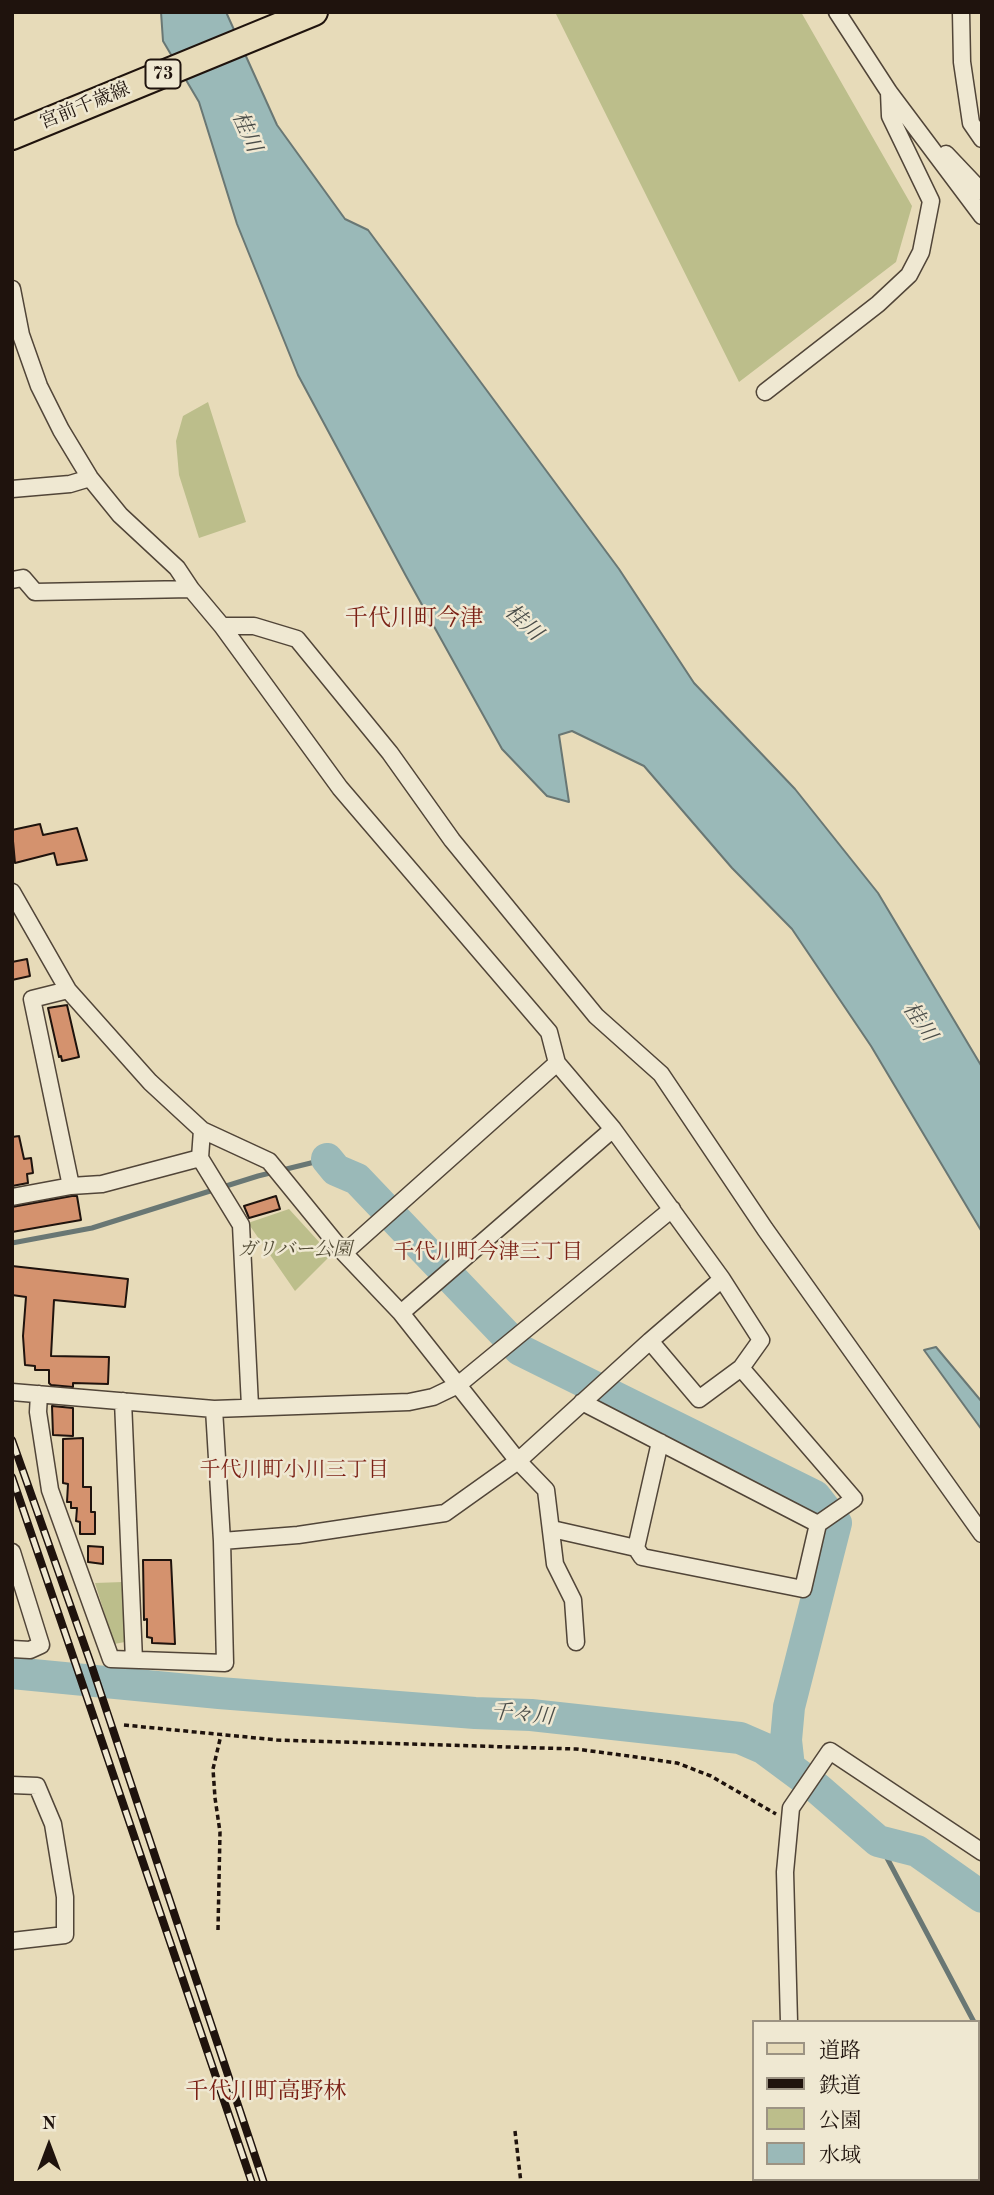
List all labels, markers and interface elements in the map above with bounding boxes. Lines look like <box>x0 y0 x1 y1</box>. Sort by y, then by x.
road number: 73 <box>146 60 180 88</box>
street label: 宮前千歳線 <box>37 78 133 134</box>
water label: 桂川 <box>226 108 266 156</box>
water label: 桂川 <box>499 599 547 647</box>
district label: 千代川町今津 <box>345 605 483 633</box>
water label: 桂川 <box>897 998 941 1046</box>
park label: ガリバー公園 <box>238 1239 352 1261</box>
district label: 千代川町今津三丁目 <box>394 1239 582 1265</box>
district label: 千代川町小川三丁目 <box>200 1457 388 1483</box>
water label: 千々川 <box>490 1700 554 1730</box>
legend <box>752 2020 980 2181</box>
text: 道路 <box>819 2041 861 2062</box>
text: 鉄道 <box>819 2076 861 2097</box>
district label: 千代川町高野林 <box>186 2078 346 2106</box>
north arrow <box>14 2111 84 2181</box>
text: 公園 <box>819 2111 861 2132</box>
text: N <box>42 2115 56 2134</box>
text: 水域 <box>819 2146 861 2167</box>

